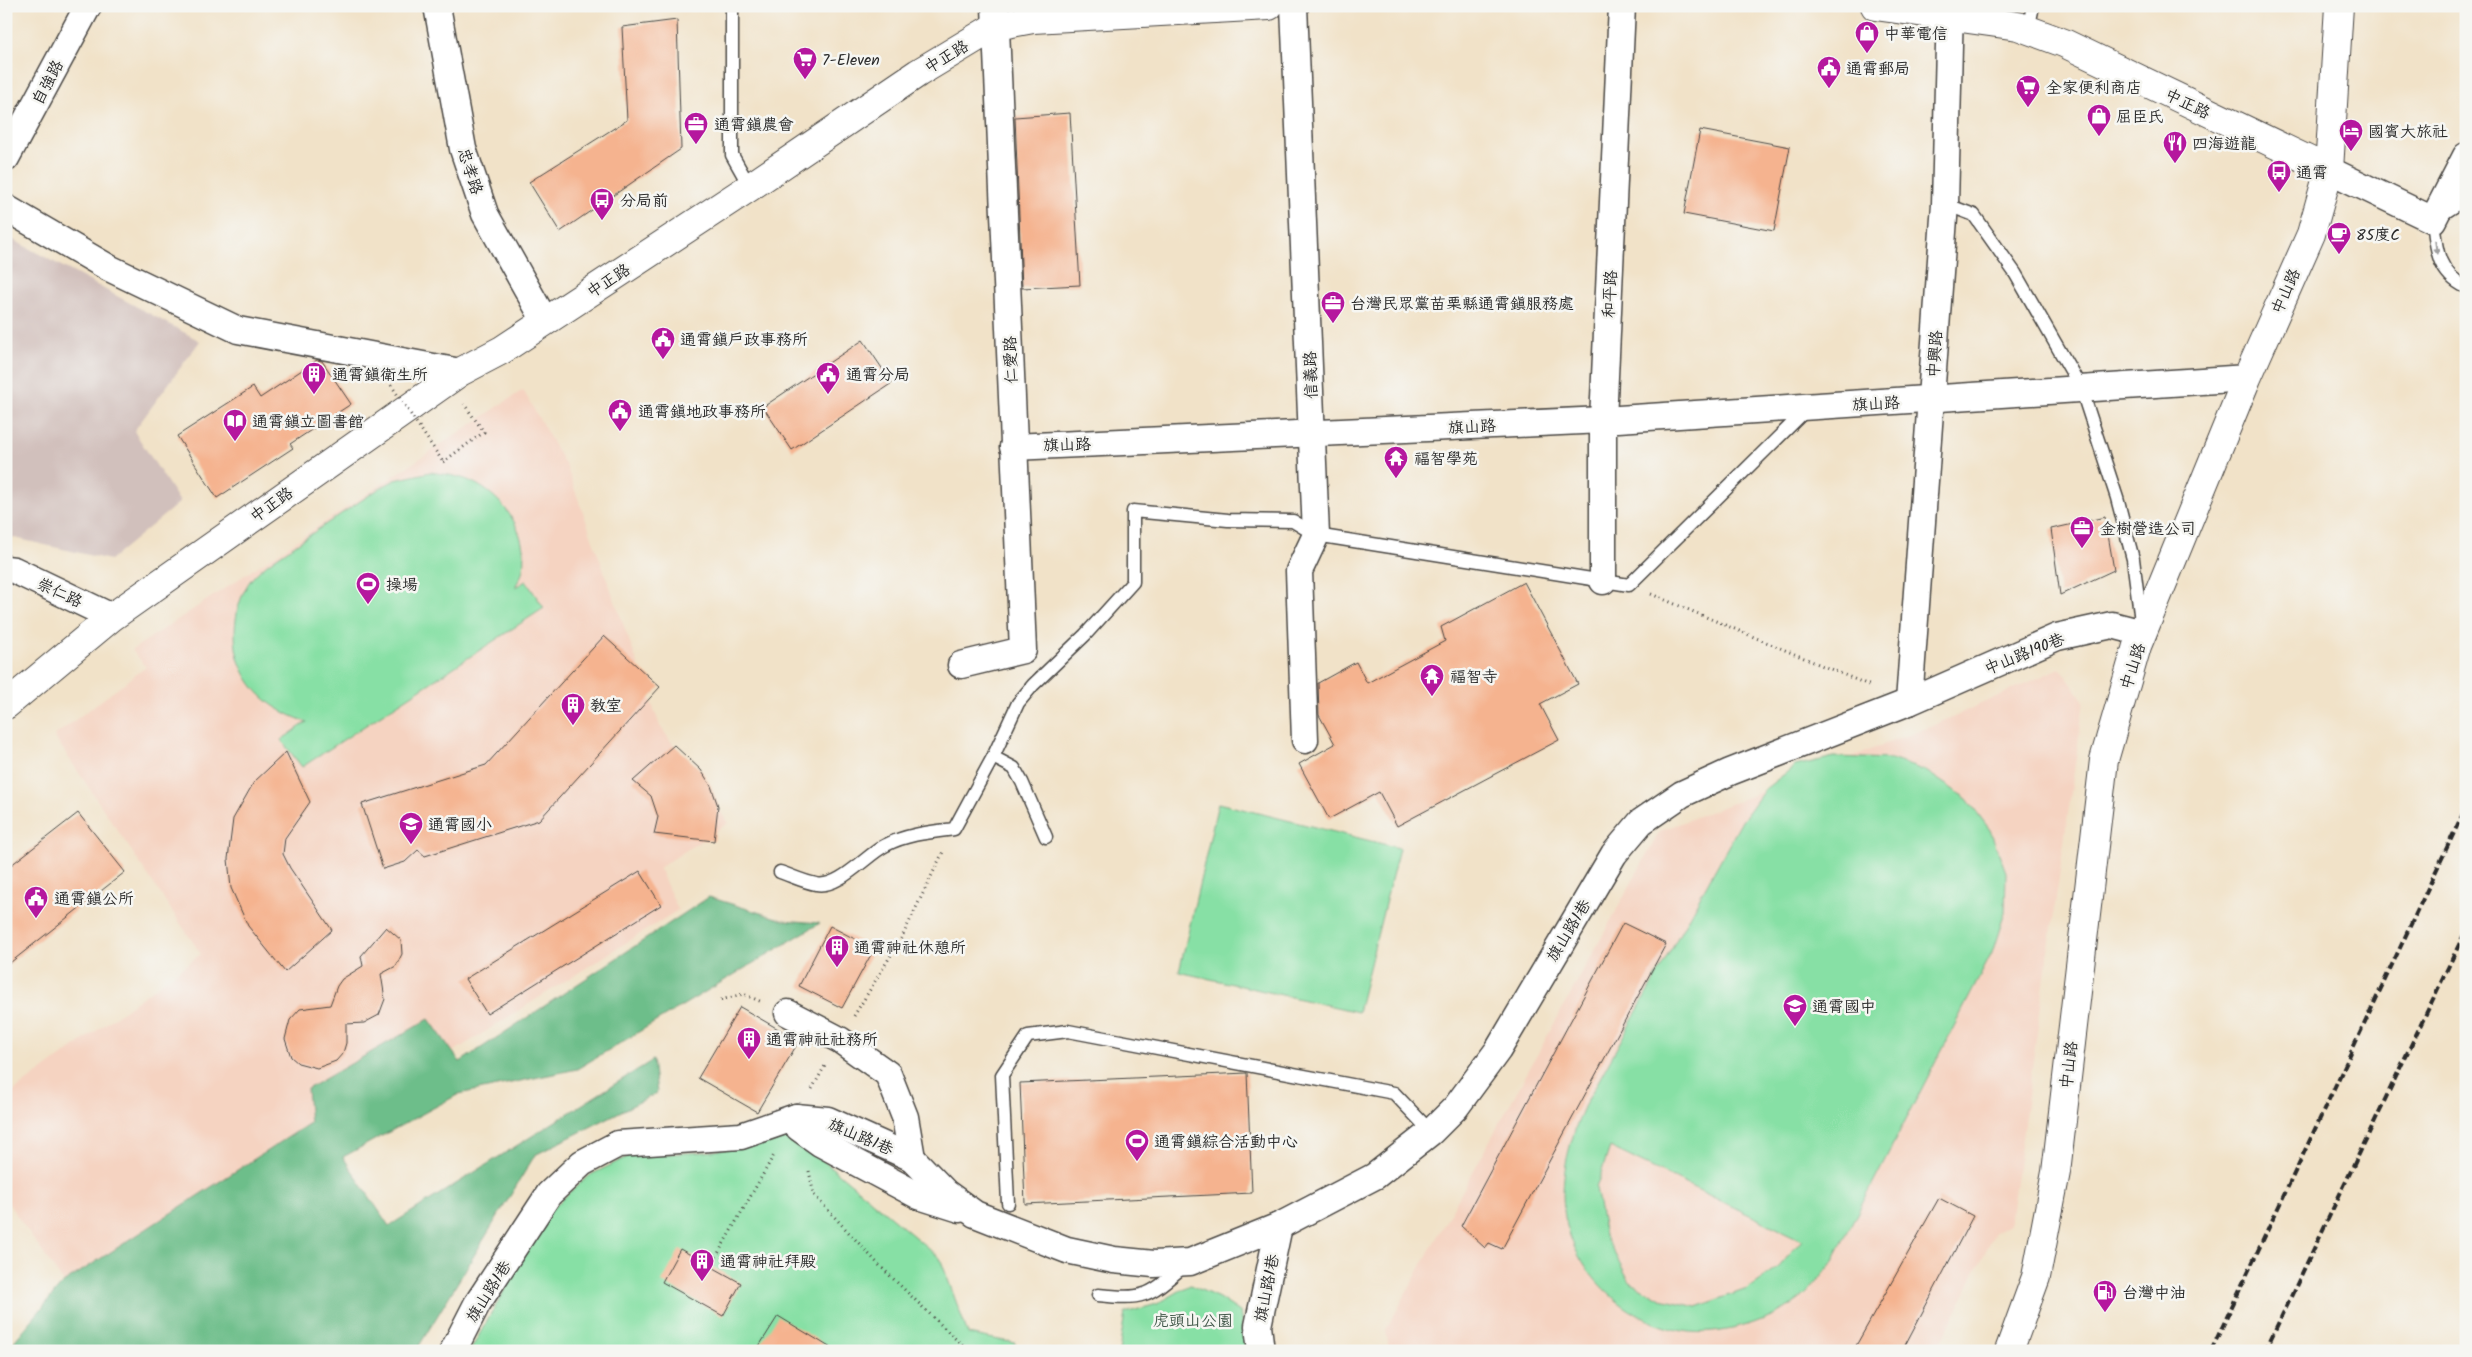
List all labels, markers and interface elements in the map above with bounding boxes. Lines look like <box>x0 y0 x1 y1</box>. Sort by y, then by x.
shop icon: 中華電信 <box>1854 20 1880 54</box>
place label: 中華電信 <box>1884 22 1948 47</box>
street label: 中正路 <box>920 34 974 80</box>
supermarket icon: 7-Eleven <box>792 46 818 80</box>
place label: 7-Eleven <box>822 48 880 73</box>
public building icon: 通霄郵局 <box>1816 55 1842 89</box>
street label: 自強路 <box>26 56 71 110</box>
place label: 通霄郵局 <box>1846 57 1910 82</box>
supermarket icon: 全家便利商店 <box>2015 74 2041 108</box>
place label: 全家便利商店 <box>2046 76 2142 101</box>
street label: 中正路 <box>2160 83 2214 126</box>
shop icon: 屈臣氏 <box>2086 103 2112 137</box>
place label: 屈臣氏 <box>2116 105 2164 130</box>
office icon: 通霄鎮農會 <box>683 111 709 145</box>
place label: 通霄鎮農會 <box>714 113 794 138</box>
hotel icon: 國賓大旅社 <box>2338 118 2364 152</box>
place label: 國賓大旅社 <box>2368 120 2448 145</box>
restaurant icon: 四海遊龍 <box>2162 130 2188 164</box>
place label: 四海遊龍 <box>2192 132 2256 157</box>
street label: 忠孝路 <box>450 145 489 198</box>
bus stop icon: 通霄 <box>2266 159 2292 193</box>
place label: 通霄 <box>2296 161 2328 186</box>
bus stop icon: 分局前 <box>589 187 615 221</box>
place label: 分局前 <box>620 189 668 214</box>
cafe icon: 85度C <box>2326 221 2352 255</box>
place label: 85度C <box>2356 223 2400 248</box>
one-way arrow <box>2432 239 2440 255</box>
street label: 中正路 <box>582 258 636 305</box>
street label: 中山路 <box>2265 265 2308 319</box>
street label: 和平路 <box>1597 269 1624 319</box>
office icon: 台灣民眾黨苗栗縣通霄鎮服務處 <box>1320 290 1346 324</box>
place label: 台灣民眾黨苗栗縣通霄鎮服務處 <box>1350 292 1574 317</box>
public building icon: 通霄鎮戶政事務所 <box>650 326 676 360</box>
place label: 通霄鎮戶政事務所 <box>680 328 808 353</box>
street label: 中興路 <box>1921 329 1950 379</box>
street label: 仁愛路 <box>998 336 1025 384</box>
street label: 信義路 <box>1298 351 1325 399</box>
building icon: 通霄鎮衛生所 <box>301 361 327 395</box>
public building icon: 通霄分局 <box>815 361 841 395</box>
place label: 通霄鎮衛生所 <box>332 363 428 388</box>
place label: 通霄分局 <box>846 363 910 388</box>
street label: 旗山路 <box>1851 391 1901 418</box>
public building icon: 通霄鎮地政事務所 <box>607 398 633 432</box>
place label: 通霄鎮地政事務所 <box>638 400 766 425</box>
library icon: 通霄鎮立圖書館 <box>222 408 248 442</box>
place label: 通霄鎮立圖書館 <box>252 410 364 435</box>
street label: 旗山路 <box>1447 414 1497 441</box>
street label: 旗山路 <box>1043 432 1091 459</box>
temple icon: 福智學苑 <box>1383 445 1409 479</box>
place label: 福智學苑 <box>1414 447 1478 472</box>
street label: 中正路 <box>245 481 299 529</box>
office icon: 金樹營造公司 <box>2069 515 2095 549</box>
place label: 金樹營造公司 <box>2100 517 2196 542</box>
sports icon: 操場 <box>355 571 381 605</box>
street label: 崇仁路 <box>32 572 86 615</box>
place label: 操場 <box>386 573 418 598</box>
street label: 中山路190巷 <box>1981 627 2069 682</box>
street label: 中山路 <box>2114 640 2153 693</box>
temple icon: 福智寺 <box>1419 663 1445 697</box>
place label: 福智寺 <box>1450 665 1498 690</box>
building icon: 教室 <box>560 692 586 726</box>
place label: 教室 <box>590 694 622 719</box>
school or university icon: 通霄國小 <box>398 811 424 845</box>
place label: 通霄國小 <box>428 813 492 838</box>
public building icon: 通霄鎮公所 <box>23 885 49 919</box>
place label: 通霄鎮公所 <box>54 887 134 912</box>
street label: 旗山路1巷 <box>1541 895 1598 967</box>
building icon: 通霄神社休憩所 <box>824 934 850 968</box>
place label: 通霄神社休憩所 <box>854 936 966 961</box>
school or university icon: 通霄國中 <box>1782 993 1808 1027</box>
place label: 通霄國中 <box>1812 995 1876 1020</box>
building icon: 通霄神社社務所 <box>736 1026 762 1060</box>
place label: 通霄神社社務所 <box>766 1028 878 1053</box>
street label: 中山路 <box>2054 1040 2085 1091</box>
street label: 旗山路1巷 <box>824 1112 897 1162</box>
sports icon: 通霄鎮綜合活動中心 <box>1124 1128 1150 1162</box>
place label: 通霄鎮綜合活動中心 <box>1154 1130 1298 1155</box>
building icon: 通霄神社拜殿 <box>689 1248 715 1282</box>
place label: 通霄神社拜殿 <box>720 1250 816 1275</box>
street label: 旗山路1巷 <box>1249 1252 1286 1325</box>
street label: 旗山路1巷 <box>460 1256 518 1328</box>
fuel station icon: 台灣中油 <box>2092 1279 2118 1313</box>
place label: 台灣中油 <box>2122 1281 2186 1306</box>
park label: 虎頭山公園 <box>1153 1309 1233 1334</box>

